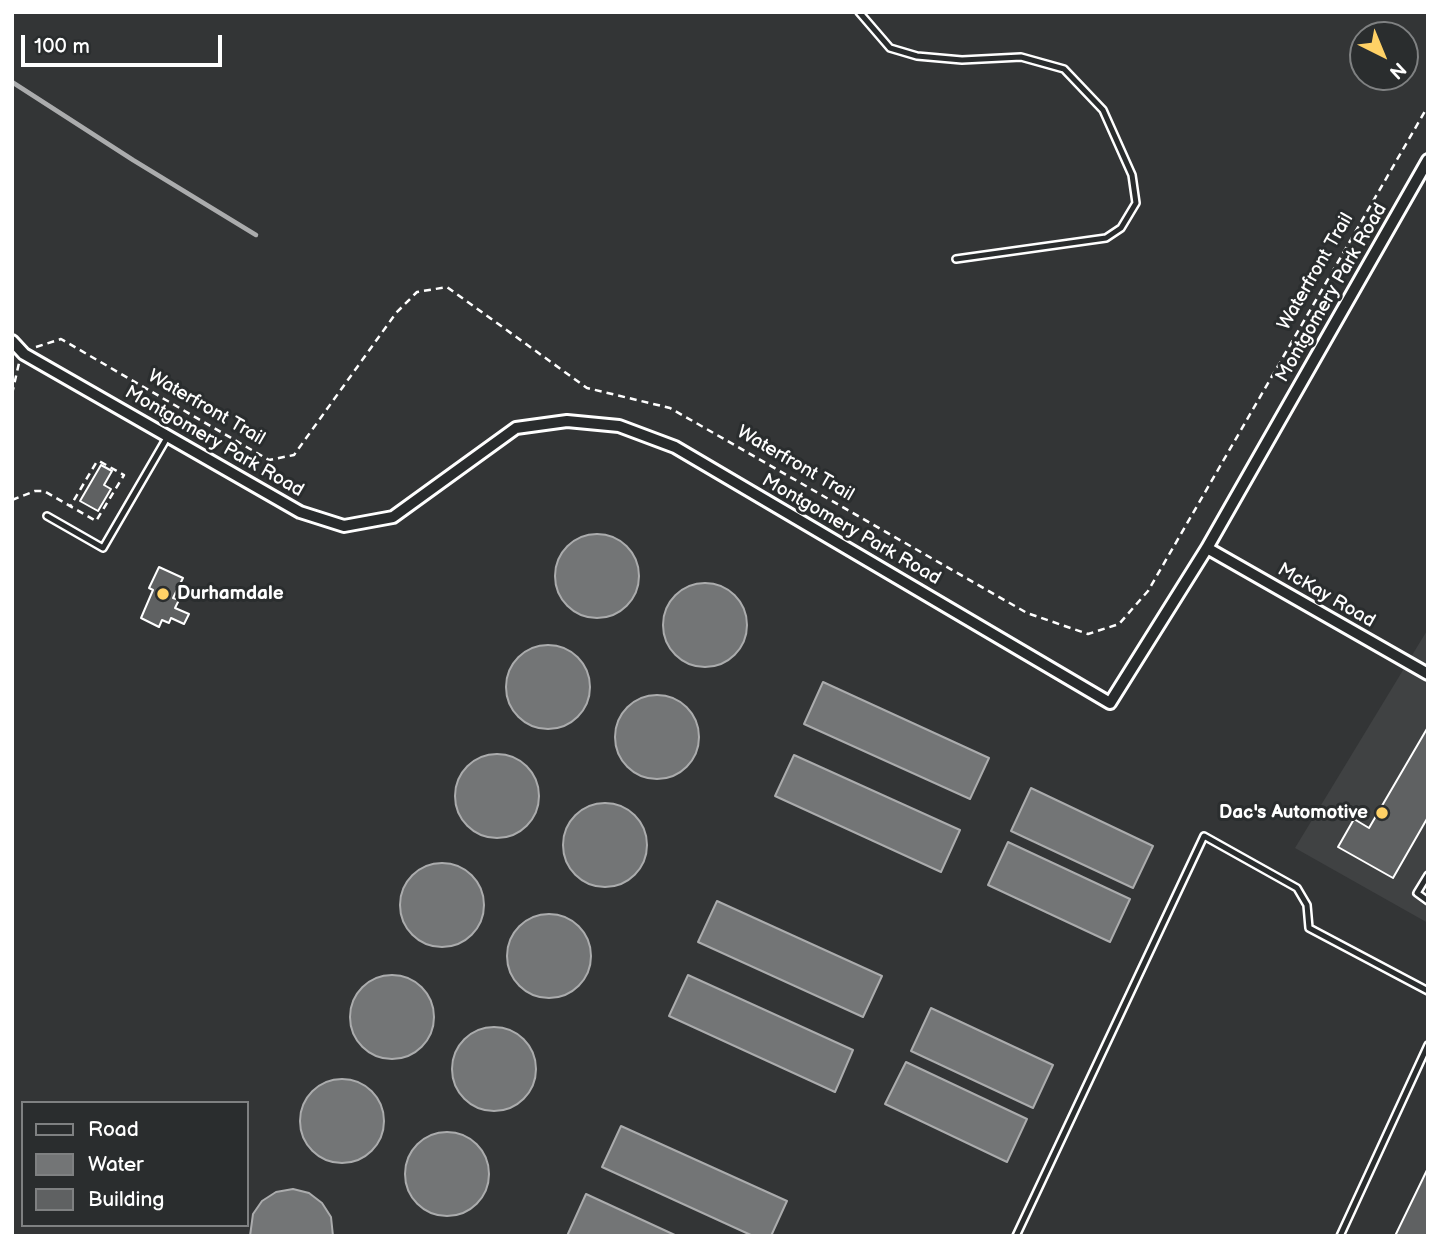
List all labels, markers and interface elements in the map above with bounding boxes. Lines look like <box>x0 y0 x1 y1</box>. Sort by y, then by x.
scale bar <box>24 21 226 65</box>
north arrow <box>1349 21 1419 91</box>
text: 100 m <box>34 34 90 59</box>
text: N <box>1384 57 1410 84</box>
street label: Montgomery Park Road <box>1271 200 1393 386</box>
street label: Waterfront Trail <box>1273 209 1359 335</box>
street label: Waterfront Trail <box>143 365 269 451</box>
street label: Montgomery Park Road <box>121 381 307 503</box>
street label: Waterfront Trail <box>732 421 858 507</box>
street label: Montgomery Park Road <box>758 469 944 591</box>
street label: McKay Road <box>1273 559 1379 633</box>
place label: Durhamdale <box>177 583 284 605</box>
marker: Durhamdale <box>155 586 171 602</box>
place label: Dac's Automotive <box>1219 802 1368 824</box>
marker: Dac's Automotive <box>1374 805 1390 821</box>
legend <box>21 1101 248 1227</box>
text: Road <box>88 1117 139 1142</box>
text: Water <box>88 1152 144 1177</box>
text: Building <box>88 1187 164 1212</box>

